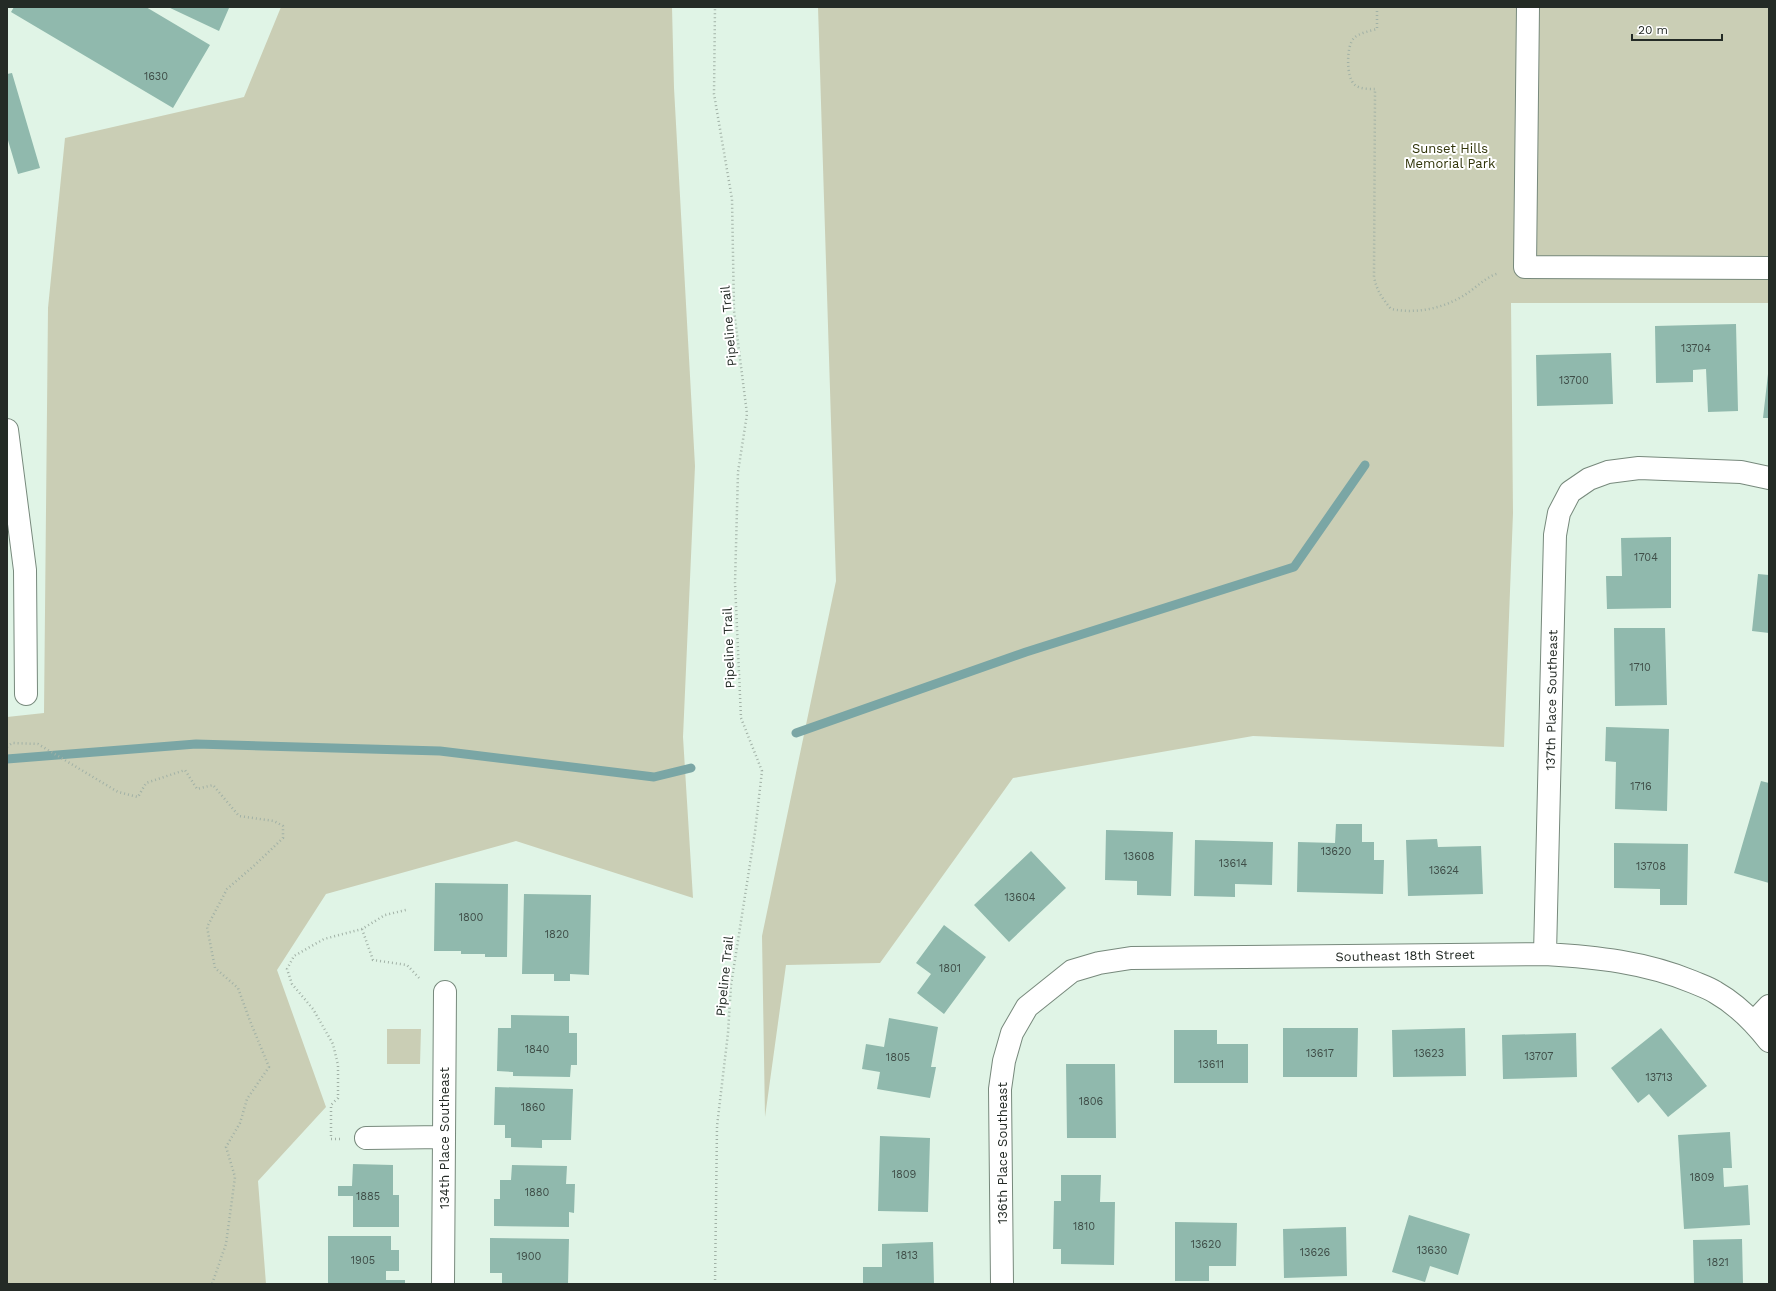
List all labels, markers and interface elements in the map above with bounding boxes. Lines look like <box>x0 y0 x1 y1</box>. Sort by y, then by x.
scale bar <box>1632 16 1722 42</box>
text: 20 m <box>1638 23 1668 37</box>
house number: 1630 <box>144 70 168 83</box>
park label: Sunset Hills Memorial Park <box>1405 141 1496 171</box>
street label: Pipeline Trail <box>717 285 739 367</box>
house number: 13704 <box>1681 342 1711 355</box>
house number: 13700 <box>1559 374 1589 387</box>
house number: 1704 <box>1634 551 1658 564</box>
street label: Pipeline Trail <box>720 607 737 689</box>
street label: 137th Place Southeast <box>1543 629 1560 770</box>
house number: 1710 <box>1629 661 1651 674</box>
house number: 1716 <box>1630 780 1652 793</box>
house number: 13620 <box>1321 845 1351 858</box>
house number: 13608 <box>1123 850 1155 863</box>
house number: 13614 <box>1219 857 1247 870</box>
house number: 13708 <box>1636 860 1666 873</box>
house number: 13624 <box>1429 864 1459 877</box>
house number: 13604 <box>1005 891 1036 904</box>
house number: 1800 <box>459 911 484 924</box>
house number: 1820 <box>545 928 569 941</box>
street label: Pipeline Trail <box>713 935 736 1017</box>
street label: Southeast 18th Street <box>1335 947 1475 964</box>
house number: 1801 <box>939 962 961 975</box>
house number: 1840 <box>525 1043 549 1056</box>
house number: 13617 <box>1306 1047 1334 1060</box>
house number: 13623 <box>1414 1047 1444 1060</box>
house number: 13707 <box>1524 1050 1554 1063</box>
house number: 1805 <box>886 1051 910 1064</box>
house number: 13611 <box>1198 1058 1224 1071</box>
street label: 134th Place Southeast <box>437 1067 452 1209</box>
house number: 13713 <box>1645 1071 1673 1084</box>
street label: 136th Place Southeast <box>995 1082 1010 1224</box>
house number: 1806 <box>1079 1095 1104 1108</box>
house number: 1860 <box>521 1101 545 1114</box>
house number: 1809 <box>892 1168 917 1181</box>
house number: 1809 <box>1690 1171 1715 1184</box>
house number: 1880 <box>525 1186 549 1199</box>
house number: 1885 <box>356 1190 380 1203</box>
house number: 1810 <box>1073 1220 1095 1233</box>
house number: 13620 <box>1191 1238 1221 1251</box>
house number: 13630 <box>1417 1244 1447 1257</box>
house number: 13626 <box>1300 1246 1331 1259</box>
house number: 1813 <box>896 1249 918 1262</box>
house number: 1900 <box>517 1250 542 1263</box>
house number: 1905 <box>351 1254 375 1267</box>
house number: 1821 <box>1707 1256 1729 1269</box>

